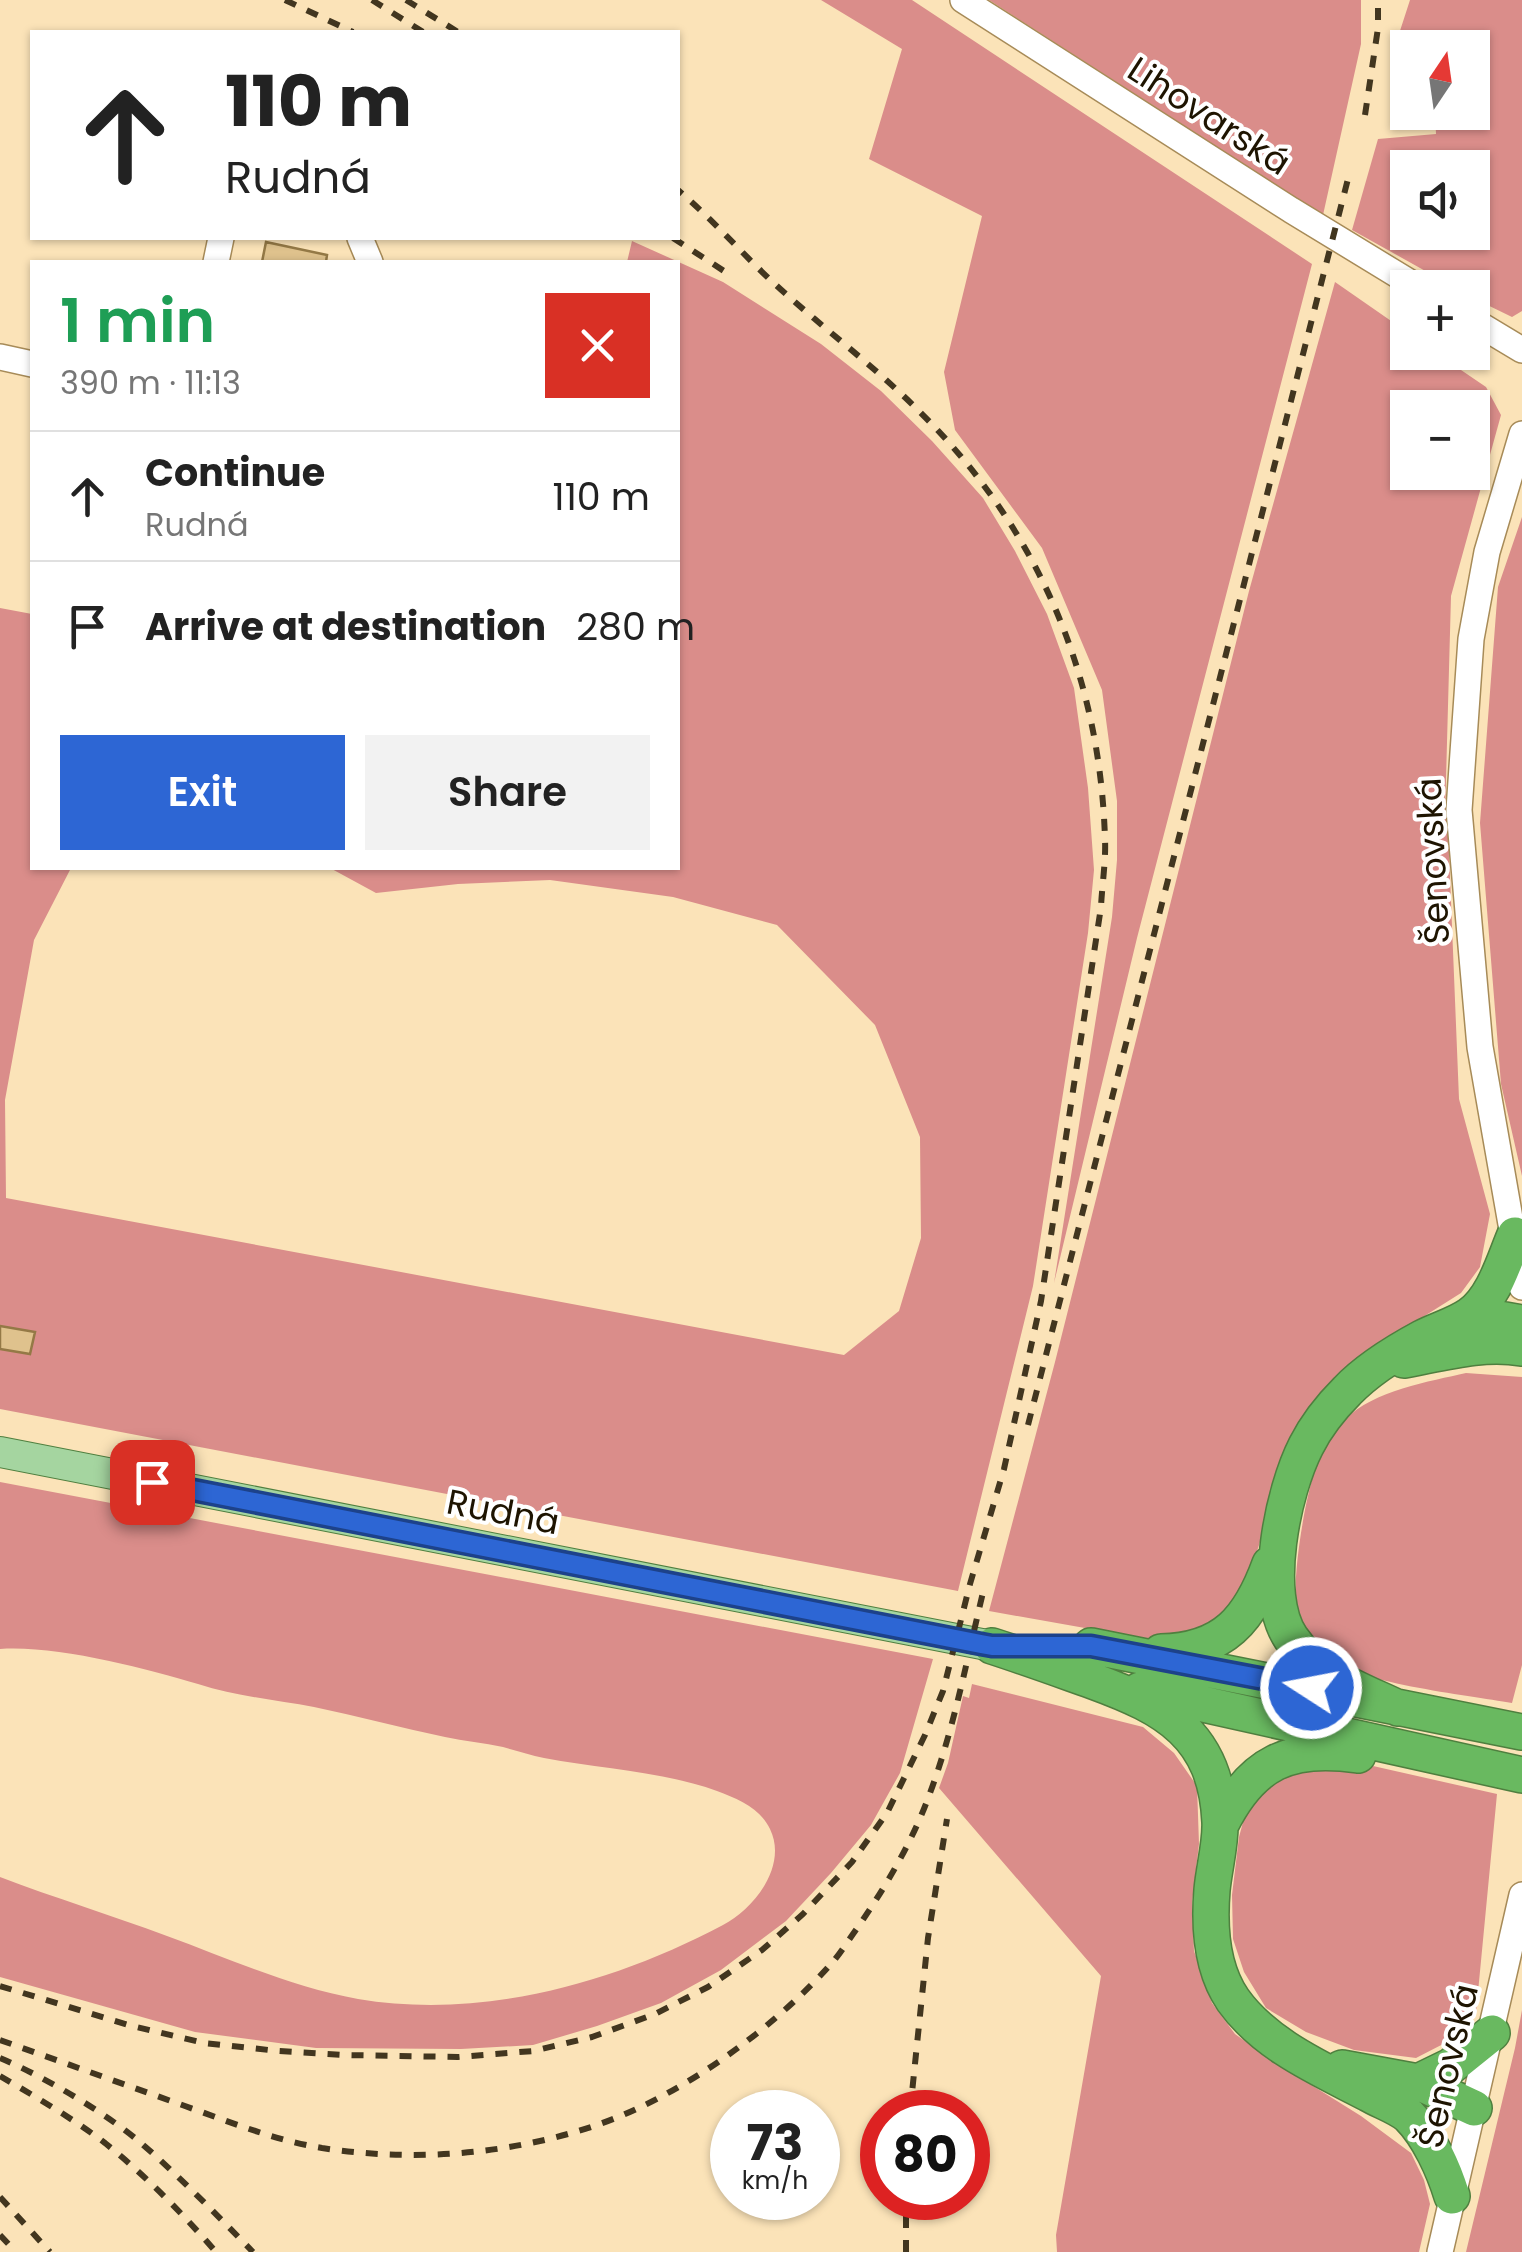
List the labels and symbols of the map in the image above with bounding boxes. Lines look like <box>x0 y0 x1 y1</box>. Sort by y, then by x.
north arrow <box>1390 30 1490 130</box>
street label: Lihovarská <box>1118 45 1300 186</box>
street label: Šenovská <box>1404 777 1461 946</box>
pin <box>110 1440 195 1525</box>
street label: Rudná <box>443 1477 563 1546</box>
position arrow <box>1259 1636 1363 1740</box>
street label: Šenovská <box>1405 1979 1490 2153</box>
speed limit sign: 80 <box>860 2090 990 2220</box>

